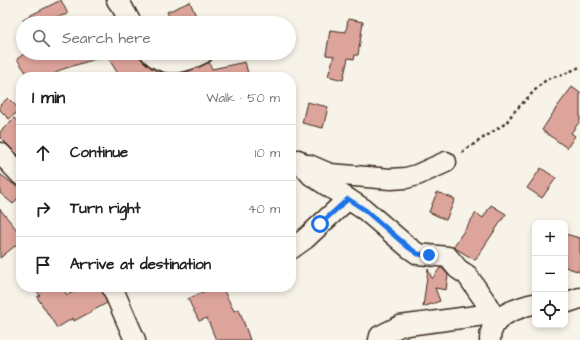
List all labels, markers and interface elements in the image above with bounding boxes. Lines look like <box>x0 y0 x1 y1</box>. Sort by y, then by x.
search box <box>16 16 296 60</box>
icon: search <box>30 27 52 49</box>
text: Search here <box>62 28 151 49</box>
text: 1 min <box>32 86 65 110</box>
text: Walk · 50 m <box>206 89 280 107</box>
icon: ahead <box>32 142 54 164</box>
text: Continue <box>70 142 128 163</box>
text: 10 m <box>255 144 280 162</box>
icon: right <box>32 198 54 220</box>
text: Turn right <box>70 198 141 219</box>
text: 40 m <box>248 200 280 218</box>
route start <box>311 215 329 233</box>
map controls <box>532 220 568 328</box>
button: + <box>532 220 568 256</box>
route end <box>420 246 438 264</box>
icon: arrive <box>32 254 54 276</box>
text: Arrive at destination <box>70 254 211 275</box>
button: − <box>532 256 568 292</box>
button: locate <box>532 292 568 328</box>

